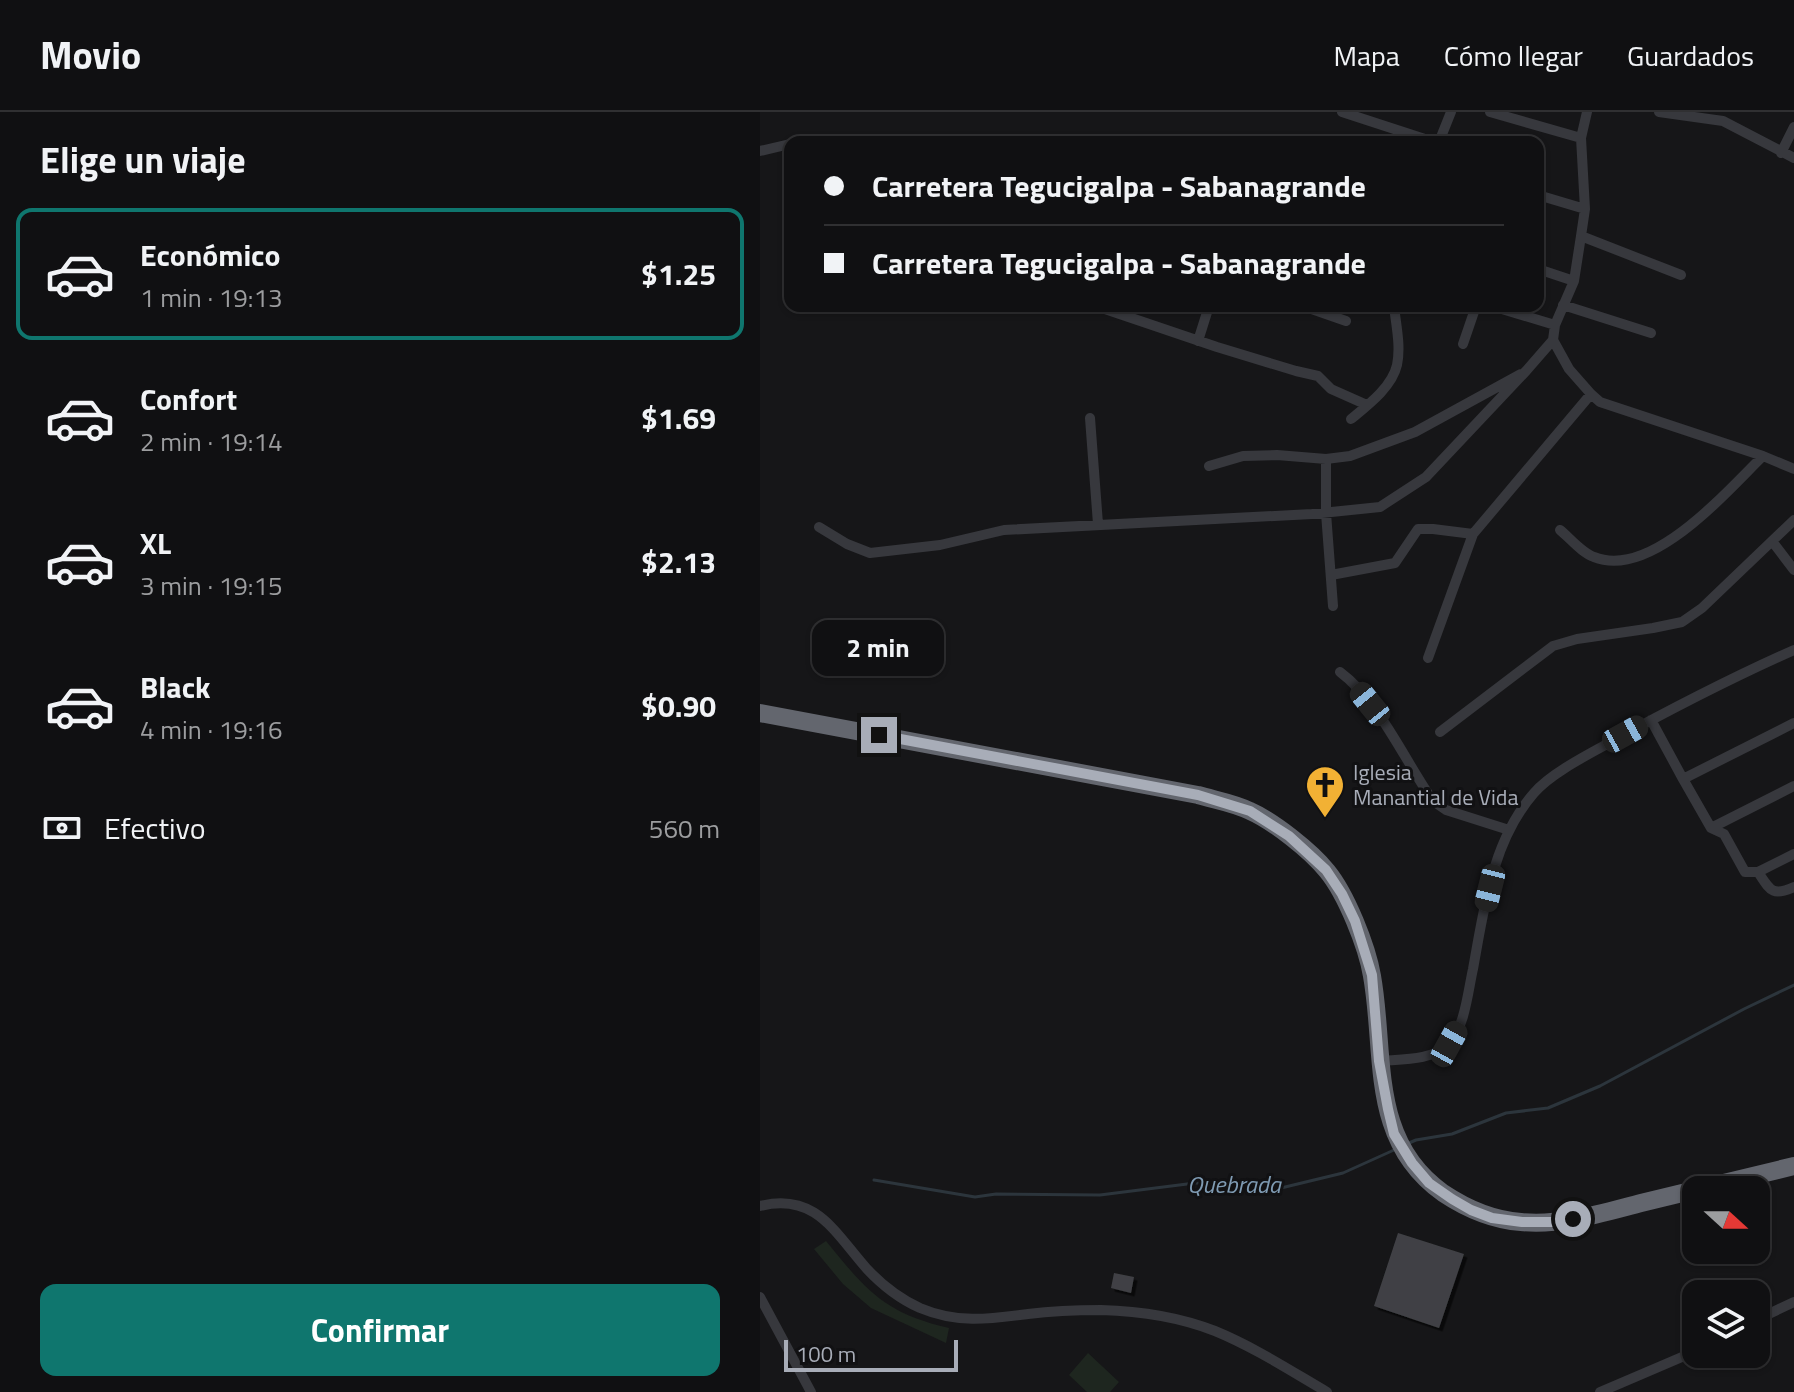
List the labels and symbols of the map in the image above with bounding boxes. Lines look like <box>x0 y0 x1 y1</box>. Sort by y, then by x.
callout: 2 min <box>813 619 945 675</box>
car <box>1346 678 1394 730</box>
car <box>1598 712 1652 756</box>
route end <box>861 717 897 753</box>
place label: Iglesia Manantial de Vida <box>1353 755 1518 814</box>
church icon: Iglesia Manantial de Vida <box>1304 764 1346 819</box>
car <box>1473 862 1507 914</box>
car <box>1427 1017 1471 1071</box>
water label: Quebrada <box>1187 1166 1283 1202</box>
north arrow <box>1682 1176 1770 1264</box>
route start <box>1555 1201 1591 1237</box>
scale bar <box>784 1336 958 1372</box>

